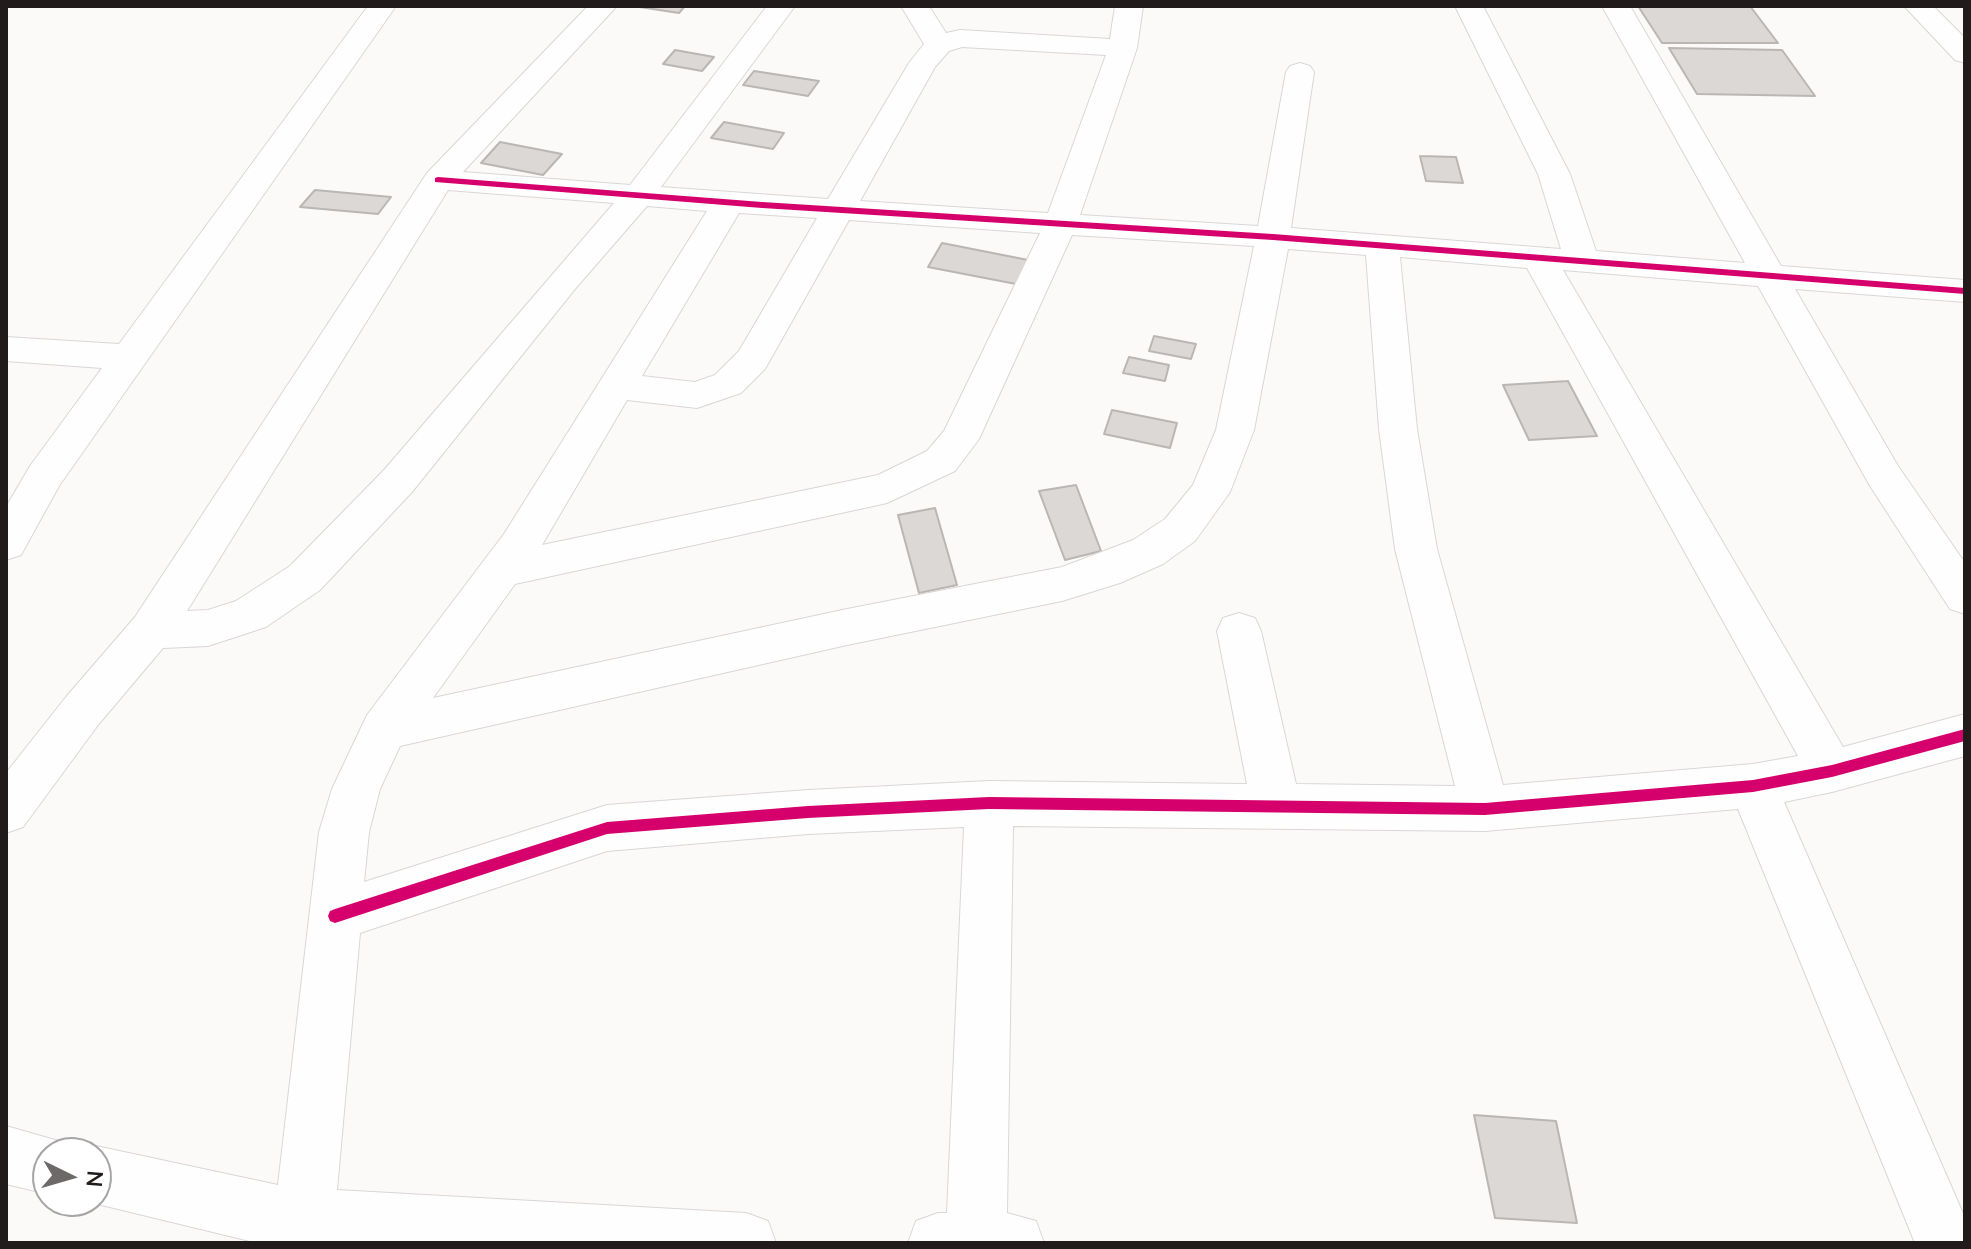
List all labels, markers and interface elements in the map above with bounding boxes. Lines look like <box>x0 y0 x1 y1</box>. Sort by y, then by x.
north arrow <box>32 1137 112 1217</box>
text: N <box>78 1169 110 1188</box>

